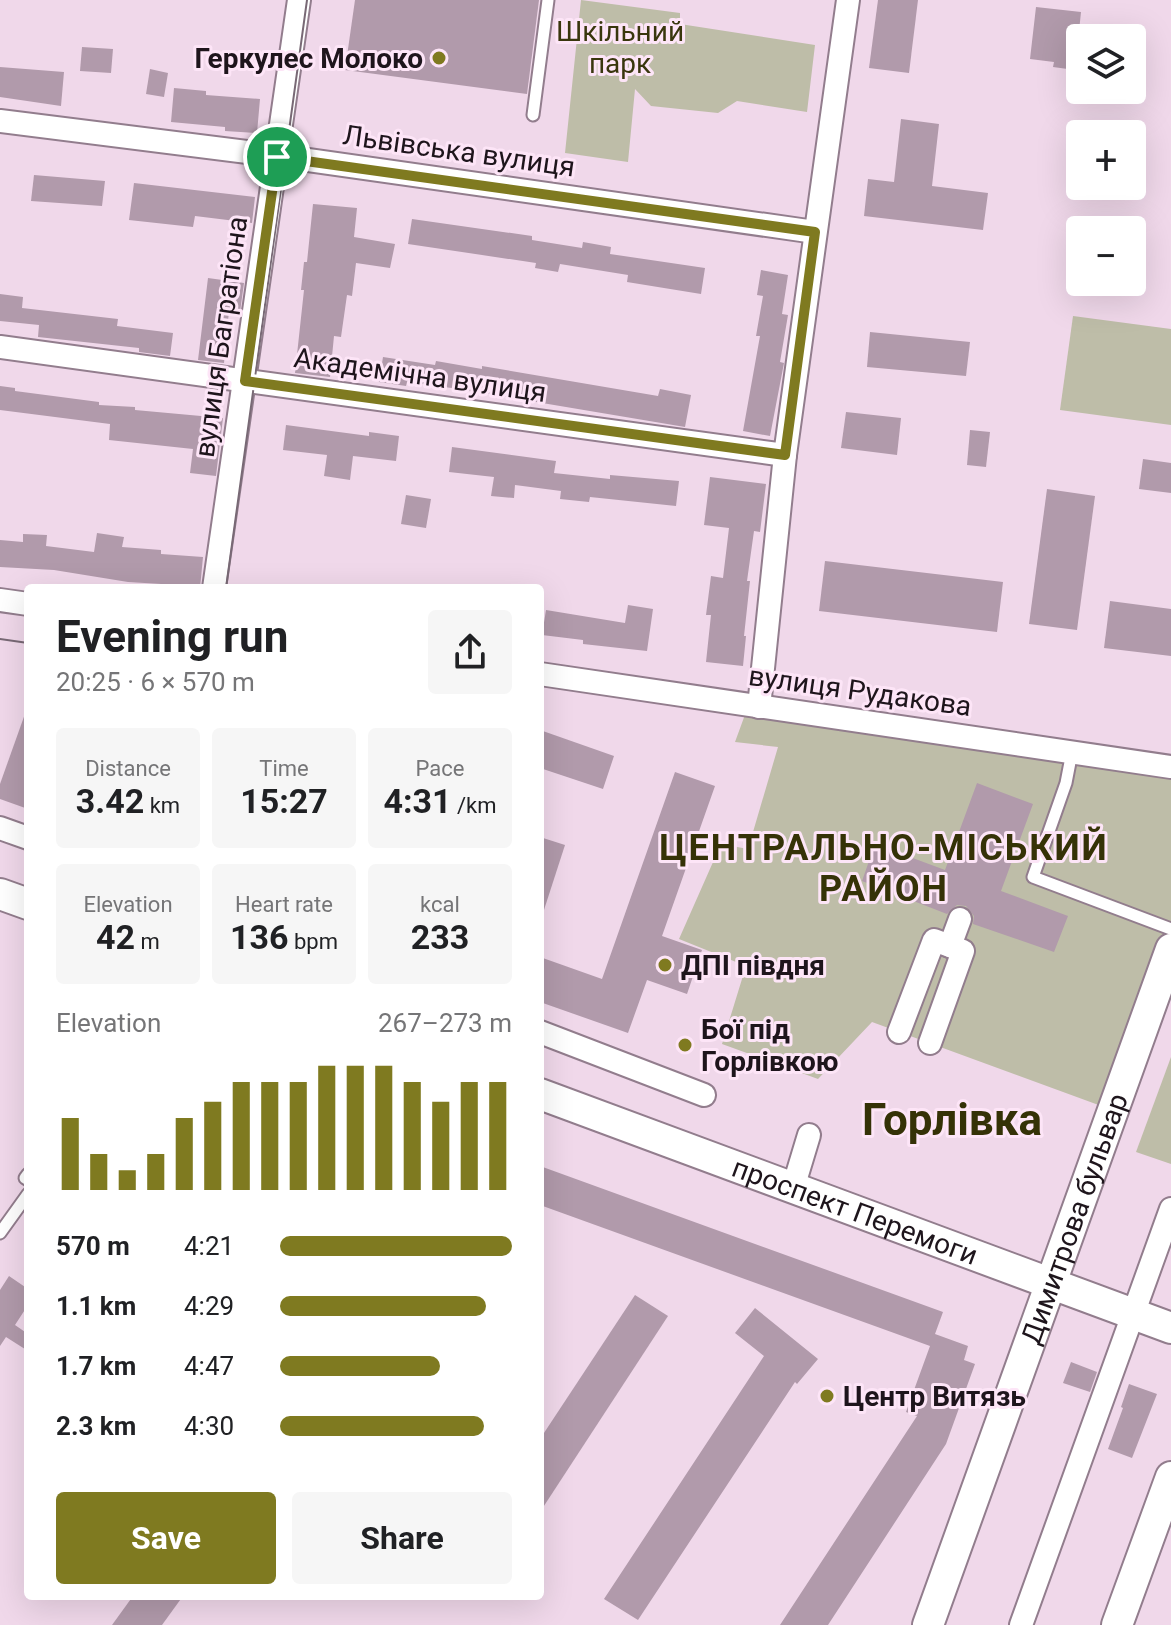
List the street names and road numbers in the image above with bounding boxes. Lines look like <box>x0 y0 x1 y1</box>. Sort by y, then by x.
street label: Львівська вулиця <box>341 118 577 184</box>
street label: вулиця Багратіона <box>188 214 254 460</box>
street label: Академічна вулиця <box>292 341 548 409</box>
street label: вулиця Рудакова <box>747 659 973 723</box>
street label: Димитрова бульвар <box>1014 1089 1134 1348</box>
street label: проспект Перемоги <box>728 1150 982 1271</box>

